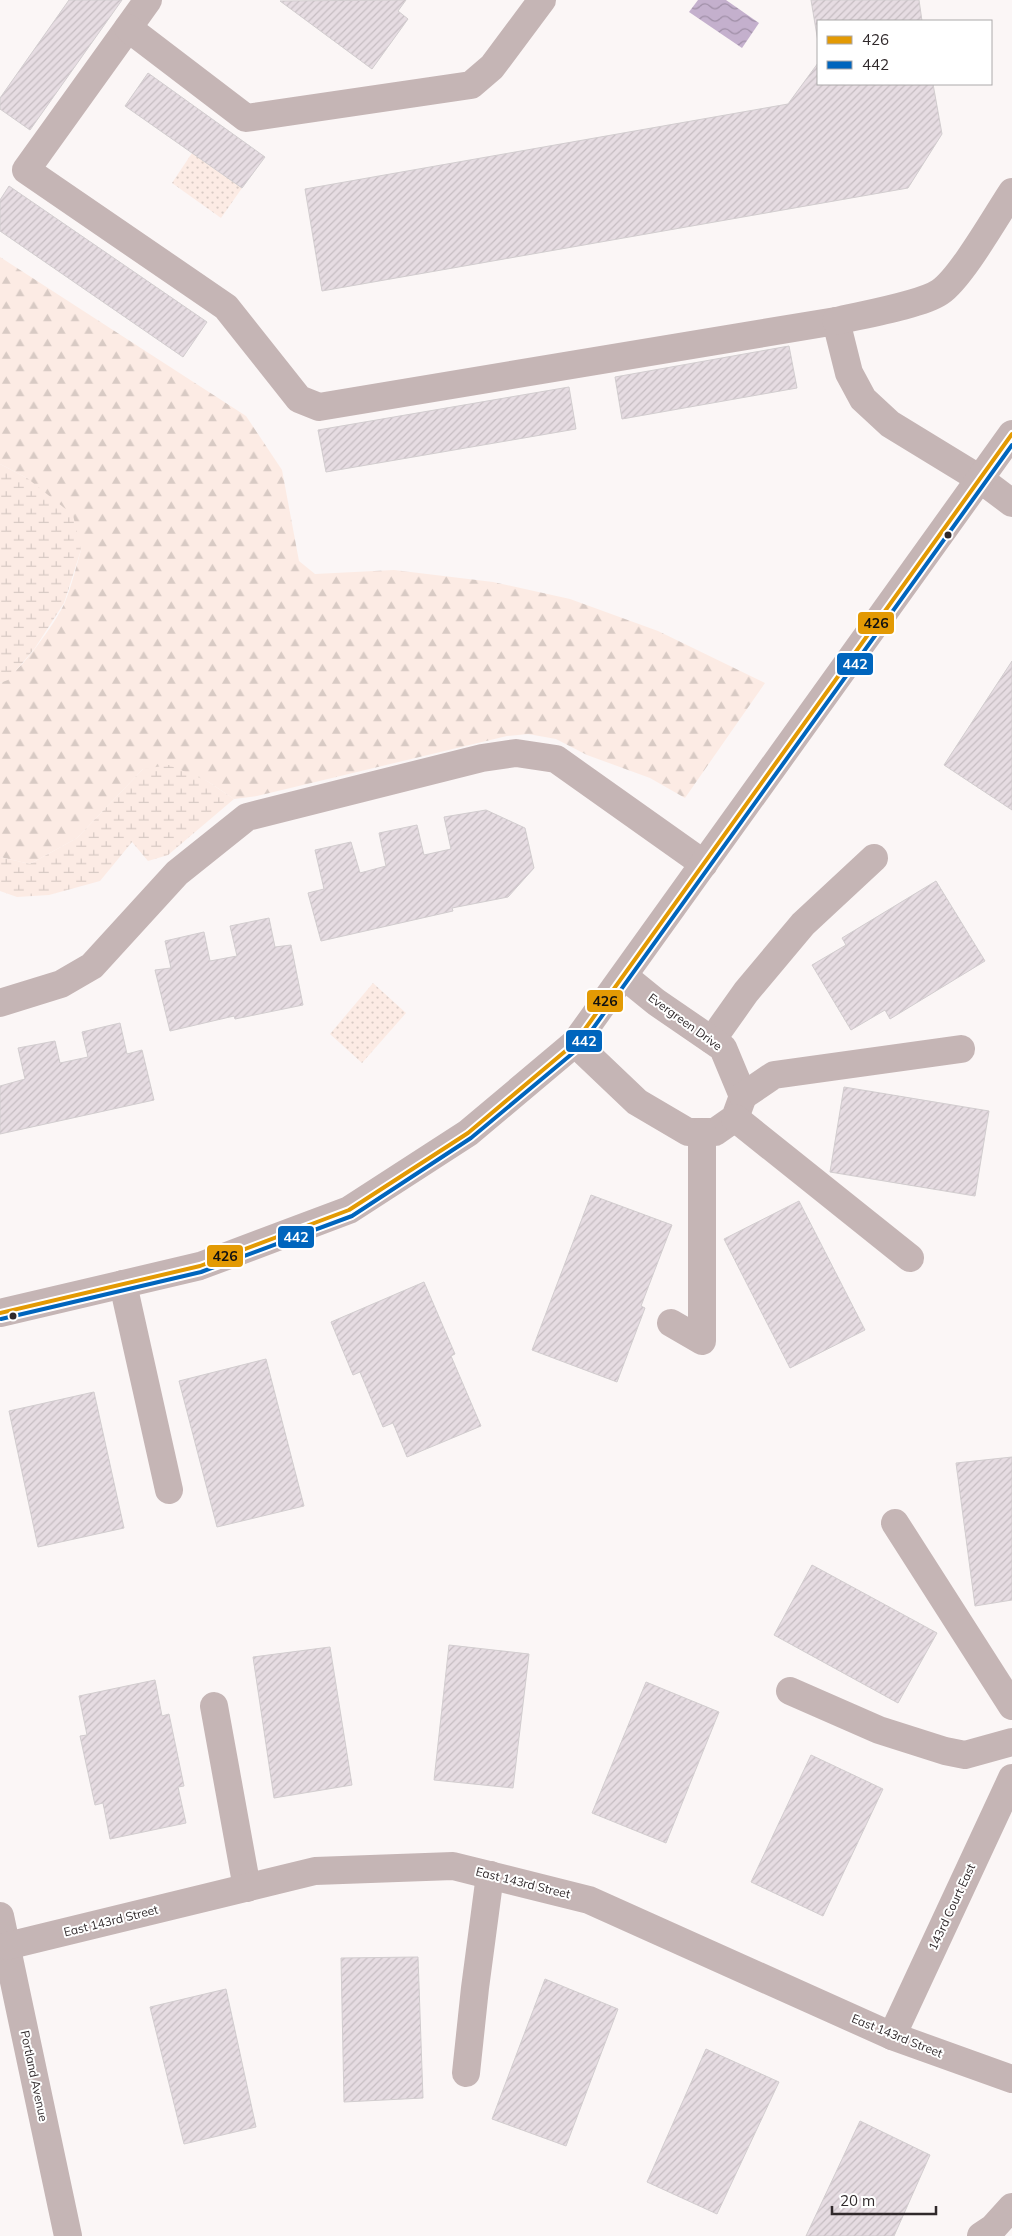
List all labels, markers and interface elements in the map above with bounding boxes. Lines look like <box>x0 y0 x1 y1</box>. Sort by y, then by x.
legend <box>817 20 992 85</box>
text: 426 <box>862 30 889 49</box>
text: 442 <box>862 55 889 74</box>
unlabelled marker <box>943 530 953 540</box>
line badge: 426 <box>857 611 895 635</box>
text: 426 <box>863 614 889 632</box>
line badge: 442 <box>836 652 874 676</box>
text: 442 <box>842 655 868 673</box>
line badge: 426 <box>586 989 624 1013</box>
street label: Evergreen Drive <box>645 990 725 1053</box>
text: 426 <box>592 992 618 1010</box>
line badge: 442 <box>565 1029 603 1053</box>
text: 442 <box>571 1032 597 1050</box>
line badge: 442 <box>277 1225 315 1249</box>
text: 442 <box>283 1228 309 1246</box>
line badge: 426 <box>206 1244 244 1268</box>
text: 426 <box>212 1247 238 1265</box>
unlabelled marker <box>8 1311 18 1321</box>
street label: 143rd Court East <box>925 1861 978 1953</box>
street label: East 143rd Street <box>474 1864 572 1902</box>
street label: East 143rd Street <box>62 1902 160 1940</box>
street label: East 143rd Street <box>850 2010 945 2061</box>
street label: Portland Avenue <box>18 2029 51 2123</box>
scale bar <box>832 2184 936 2216</box>
text: 20 m <box>840 2191 875 2210</box>

